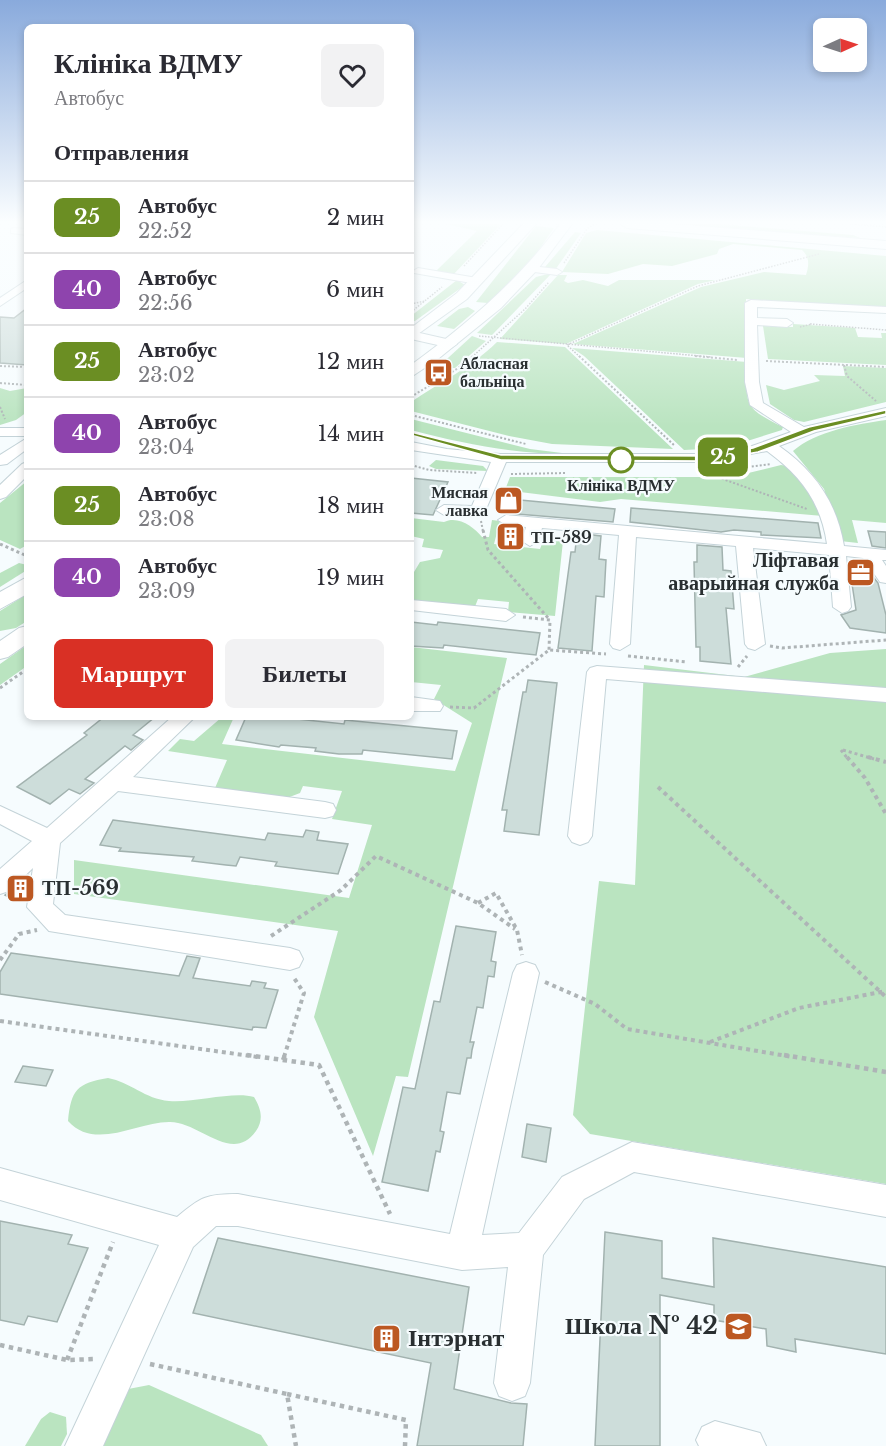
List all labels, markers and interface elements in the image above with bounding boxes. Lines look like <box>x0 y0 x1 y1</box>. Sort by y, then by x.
north arrow <box>813 18 867 72</box>
map controls <box>813 18 867 72</box>
button: heart <box>321 44 384 107</box>
text: Клініка ВДМУ <box>54 46 243 81</box>
text: Автобус <box>54 86 124 110</box>
text: Отправления <box>54 139 189 166</box>
text: Автобус <box>138 192 217 219</box>
text: 25 <box>74 204 100 230</box>
text: 2 мин <box>327 204 384 231</box>
text: 22:52 <box>138 219 192 243</box>
text: Автобус <box>138 264 217 291</box>
text: 40 <box>72 276 102 302</box>
text: 6 мин <box>326 276 384 303</box>
text: 22:56 <box>138 291 193 315</box>
text: Автобус <box>138 336 217 363</box>
text: 25 <box>74 348 100 374</box>
text: 12 мин <box>317 348 384 375</box>
place label: Абласная бальніца <box>460 353 529 391</box>
bus stop icon: Абласная бальніца <box>423 356 455 388</box>
text: 23:02 <box>138 363 195 387</box>
text: Автобус <box>138 408 217 435</box>
text: 40 <box>72 420 102 446</box>
text: 14 мин <box>318 420 384 447</box>
text: 23:04 <box>138 435 194 459</box>
line badge: 25 <box>696 438 750 476</box>
text: 25 <box>710 444 736 470</box>
marker: Клініка ВДМУ <box>608 447 634 473</box>
place label: Клініка ВДМУ <box>567 475 675 495</box>
text: Автобус <box>138 480 217 507</box>
place label: Мясная лавка <box>431 482 488 520</box>
shop icon: Мясная лавка <box>493 485 525 517</box>
text: 25 <box>74 492 100 518</box>
text: 18 мин <box>317 492 384 519</box>
text: 23:08 <box>138 507 195 531</box>
building icon: ТП-589 <box>494 521 526 553</box>
place label: ТП-589 <box>531 527 592 547</box>
place label: Ліфтавая аварыйная служба <box>668 548 839 595</box>
text: Автобус <box>138 552 217 579</box>
office icon: Ліфтавая аварыйная служба <box>844 556 876 588</box>
text: 40 <box>72 564 102 590</box>
text: 19 мин <box>316 564 384 591</box>
text: 23:09 <box>138 579 195 603</box>
button: Маршрут <box>54 639 213 708</box>
button: Билеты <box>225 639 384 708</box>
building icon: ТП-569 <box>5 872 37 904</box>
place label: ТП-569 <box>42 876 119 900</box>
school or university icon: Школа № 42 <box>723 1310 755 1342</box>
place label: Школа № 42 <box>565 1311 718 1340</box>
building icon: Інтэрнат <box>371 1322 403 1354</box>
place label: Інтэрнат <box>408 1323 504 1352</box>

